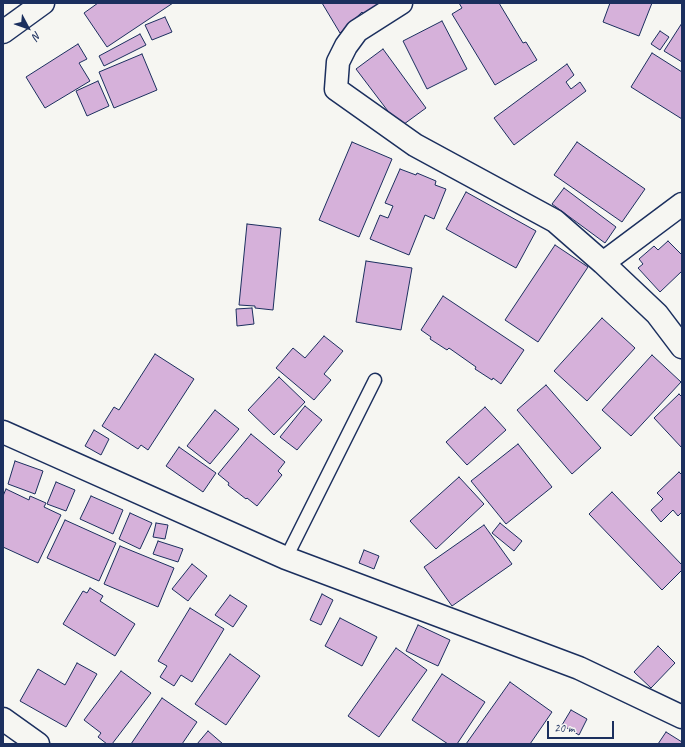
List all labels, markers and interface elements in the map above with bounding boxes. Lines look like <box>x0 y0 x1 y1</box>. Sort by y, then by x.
north arrow <box>8 8 48 48</box>
text: N <box>30 29 45 43</box>
scale bar <box>549 713 616 739</box>
text: 20 m <box>554 720 574 736</box>

